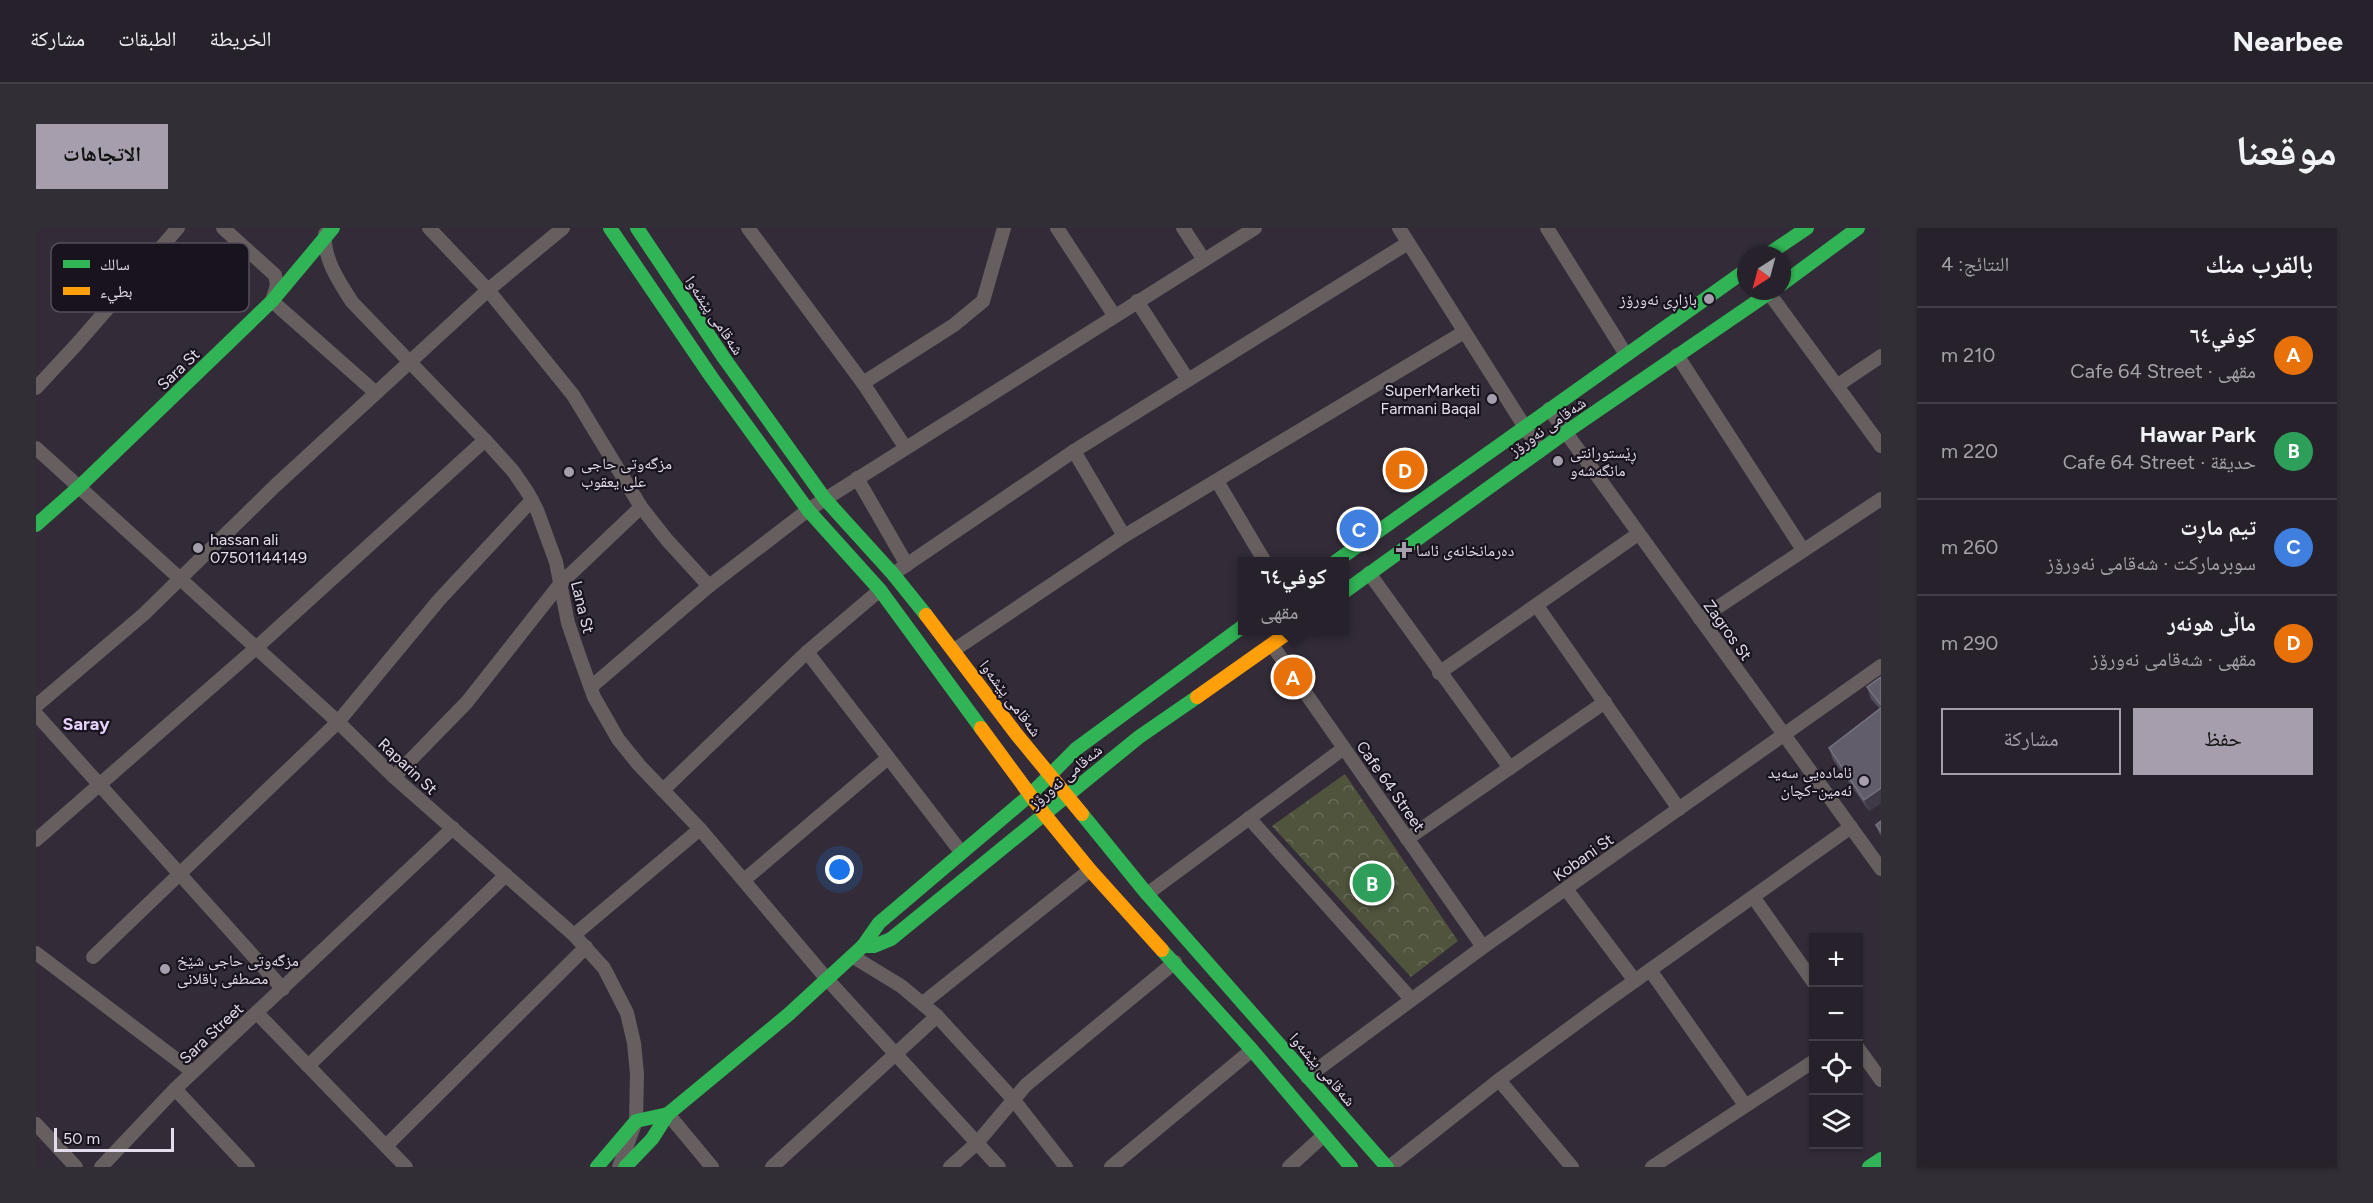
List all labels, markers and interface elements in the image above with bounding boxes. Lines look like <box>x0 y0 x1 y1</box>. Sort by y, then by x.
text: Nearbee <box>2233 24 2343 58</box>
text: مشاركة <box>30 26 85 51</box>
text: الطبقات <box>118 26 177 51</box>
text: الخريطة <box>210 26 271 51</box>
button: الاتجاهات <box>36 124 168 189</box>
text: موقعنا <box>2236 125 2337 176</box>
legend <box>51 243 249 312</box>
north arrow <box>1737 246 1791 300</box>
text: بالقرب منك <box>2205 248 2313 280</box>
text: النتائج: 4 <box>1941 252 2009 276</box>
text: سالك <box>100 255 130 274</box>
street label: شەقامی پێشەوا <box>680 272 748 359</box>
text: بطيء <box>100 282 132 304</box>
place label: بازاڕی نەورۆز <box>1619 290 1697 312</box>
marker: بازاڕی نەورۆز <box>1702 292 1716 306</box>
text: كوفي٦٤ <box>2189 322 2256 349</box>
text: 210 m <box>1941 343 1995 367</box>
text: A <box>2286 343 2301 367</box>
street label: Sara St <box>153 345 203 394</box>
text: مقهى · Cafe 64 Street <box>2070 359 2256 383</box>
place label: SuperMarketi Farmani Baqal <box>1381 381 1480 418</box>
marker: SuperMarketi Farmani Baqal <box>1485 392 1499 406</box>
street label: شەقامی نەورۆز <box>1504 393 1590 461</box>
text: Hawar Park <box>2140 421 2256 448</box>
text: 220 m <box>1941 439 1998 463</box>
text: B <box>2287 439 2300 463</box>
place label: ڕێستورانتی مانگەشەو <box>1570 443 1637 480</box>
pin: D <box>1386 448 1424 492</box>
text: حديقة · Cafe 64 Street <box>2063 450 2256 474</box>
place label: مزگەوتی حاجی علی یعقوب <box>581 454 672 492</box>
marker: ڕێستورانتی مانگەشەو <box>1551 454 1565 468</box>
marker: مزگەوتی حاجی علی یعقوب <box>562 465 576 479</box>
pin: C <box>1340 506 1378 552</box>
text: تیم ماڕت <box>2180 514 2256 541</box>
place label: hassan ali 07501144149 <box>210 530 307 567</box>
text: 260 m <box>1941 535 1998 559</box>
text: C <box>2286 535 2301 559</box>
marker: hassan ali 07501144149 <box>191 541 205 555</box>
place label: دەرمانخانەی ئاسا <box>1416 541 1514 561</box>
marker: دەرمانخانەی ئاسا <box>1397 543 1411 557</box>
text: سوبرماركت · شەقامی نەورۆز <box>2046 551 2256 575</box>
popup <box>1238 557 1349 635</box>
text: كوفي٦٤ <box>1260 563 1327 590</box>
street label: Lana St <box>567 579 598 635</box>
street label: Zagros St <box>1699 596 1756 664</box>
text: مقهى <box>1260 600 1298 624</box>
text: ماڵی هونەر <box>2167 610 2256 637</box>
text: 290 m <box>1941 631 1998 655</box>
text: D <box>2287 631 2301 655</box>
text: مقهى · شەقامی نەورۆز <box>2091 647 2256 671</box>
pin: A <box>1274 654 1312 700</box>
street label: شەقامی پێشەوا <box>975 656 1046 741</box>
button: مشاركة <box>1941 708 2121 775</box>
button: حفظ <box>2133 708 2313 775</box>
district label: Saray <box>62 713 110 735</box>
street label: Raparin St <box>374 734 441 798</box>
street label: Cafe 64 Street <box>1352 737 1429 835</box>
street label: شەقامی نەورۆز <box>1024 740 1106 814</box>
place label: ئامادەیی سەید ئەمین-کچان <box>1768 763 1852 801</box>
marker: ئامادەیی سەید ئەمین-کچان <box>1857 774 1871 788</box>
street label: Kobani St <box>1550 830 1617 885</box>
your location <box>825 855 854 884</box>
pin: B <box>1352 860 1392 906</box>
map controls <box>1809 933 1863 1149</box>
button: + <box>1809 933 1863 987</box>
place label: مزگەوتی حاجی شێخ مصطفی باقلانی <box>177 951 299 989</box>
marker: مزگەوتی حاجی شێخ مصطفی باقلانی <box>158 962 172 976</box>
button: − <box>1809 987 1863 1041</box>
street label: Sara Street <box>175 999 247 1068</box>
street label: شەقامی پێشەوا <box>1285 1029 1360 1111</box>
button: locate <box>1809 1041 1863 1095</box>
button: layers <box>1809 1095 1863 1149</box>
scale bar <box>54 1125 174 1152</box>
text: 50 m <box>63 1129 100 1148</box>

